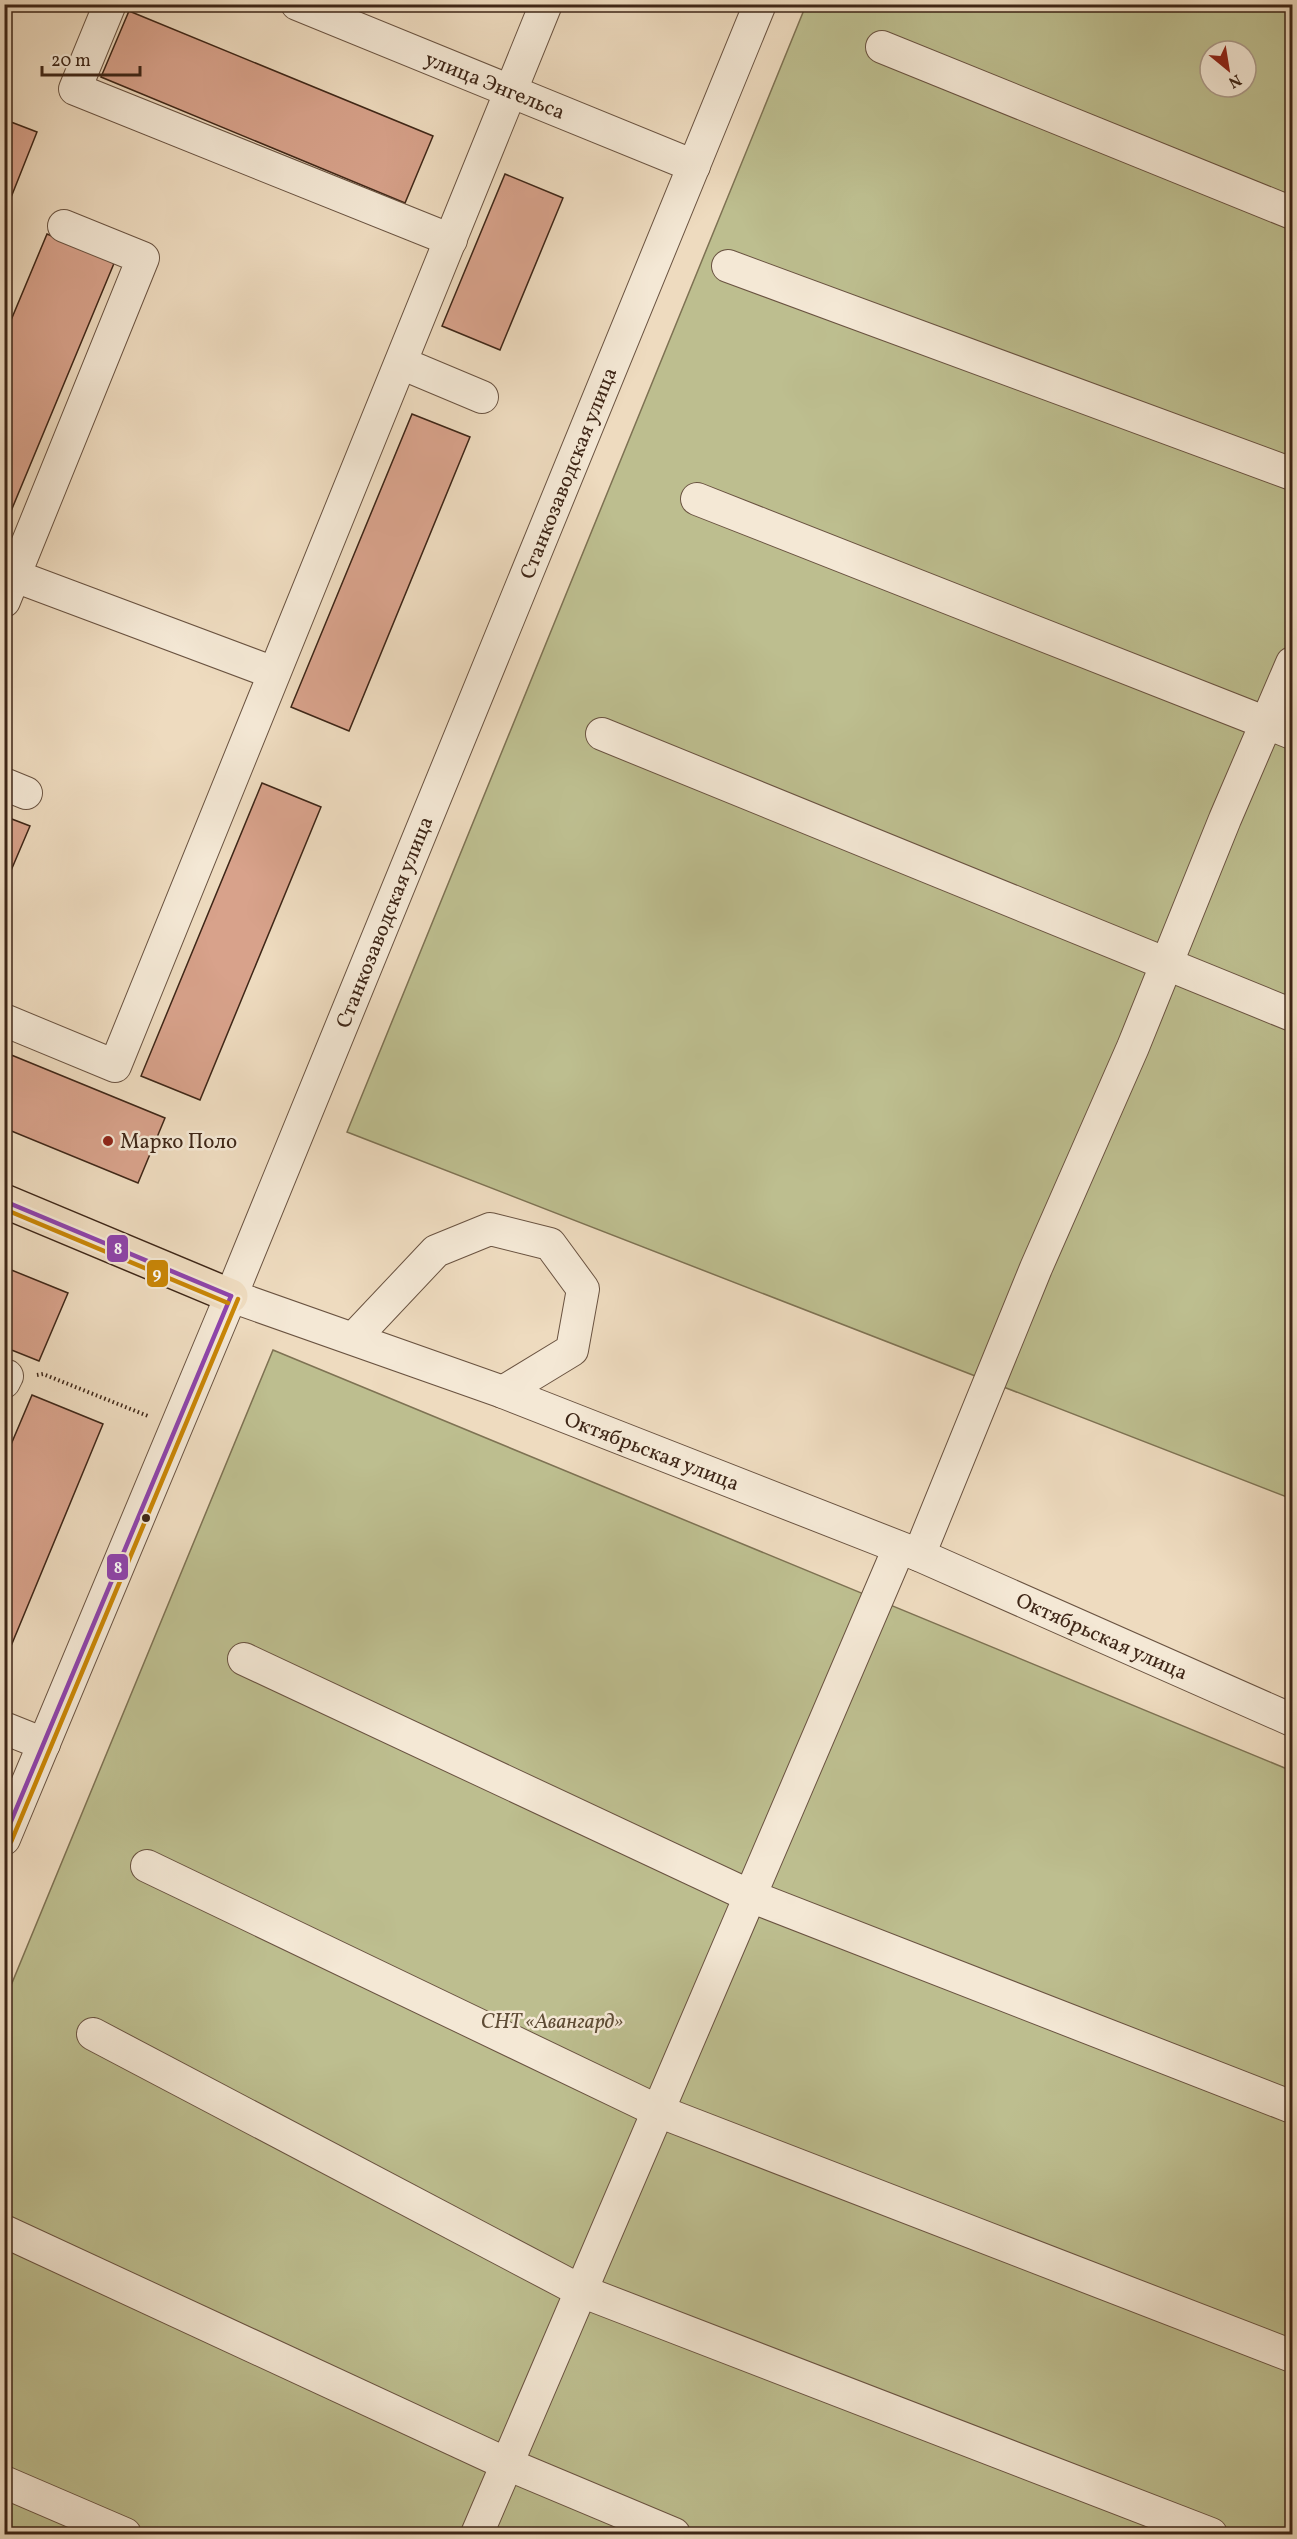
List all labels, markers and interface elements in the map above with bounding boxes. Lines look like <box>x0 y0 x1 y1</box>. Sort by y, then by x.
scale bar <box>42 39 140 77</box>
north arrow <box>1198 39 1258 99</box>
street label: улица Энгельса <box>420 45 569 128</box>
text: 20 m <box>51 49 91 74</box>
text: N <box>1224 68 1245 93</box>
street label: Станкозаводская улица <box>514 363 625 584</box>
street label: Станкозаводская улица <box>330 812 441 1033</box>
place label: Марко Поло <box>120 1128 237 1157</box>
marker: Марко Поло <box>101 1134 115 1148</box>
line badge: 8 <box>106 1234 129 1263</box>
text: 8 <box>114 1239 122 1261</box>
line badge: 9 <box>146 1259 169 1288</box>
text: 9 <box>153 1264 162 1286</box>
street label: Октябрьская улица <box>560 1406 743 1499</box>
unlabelled marker <box>140 1512 152 1524</box>
line badge: 8 <box>106 1553 129 1581</box>
text: 8 <box>114 1558 122 1580</box>
street label: Октябрьская улица <box>1011 1586 1192 1688</box>
park label: СНТ «Авангард» <box>481 2008 623 2037</box>

